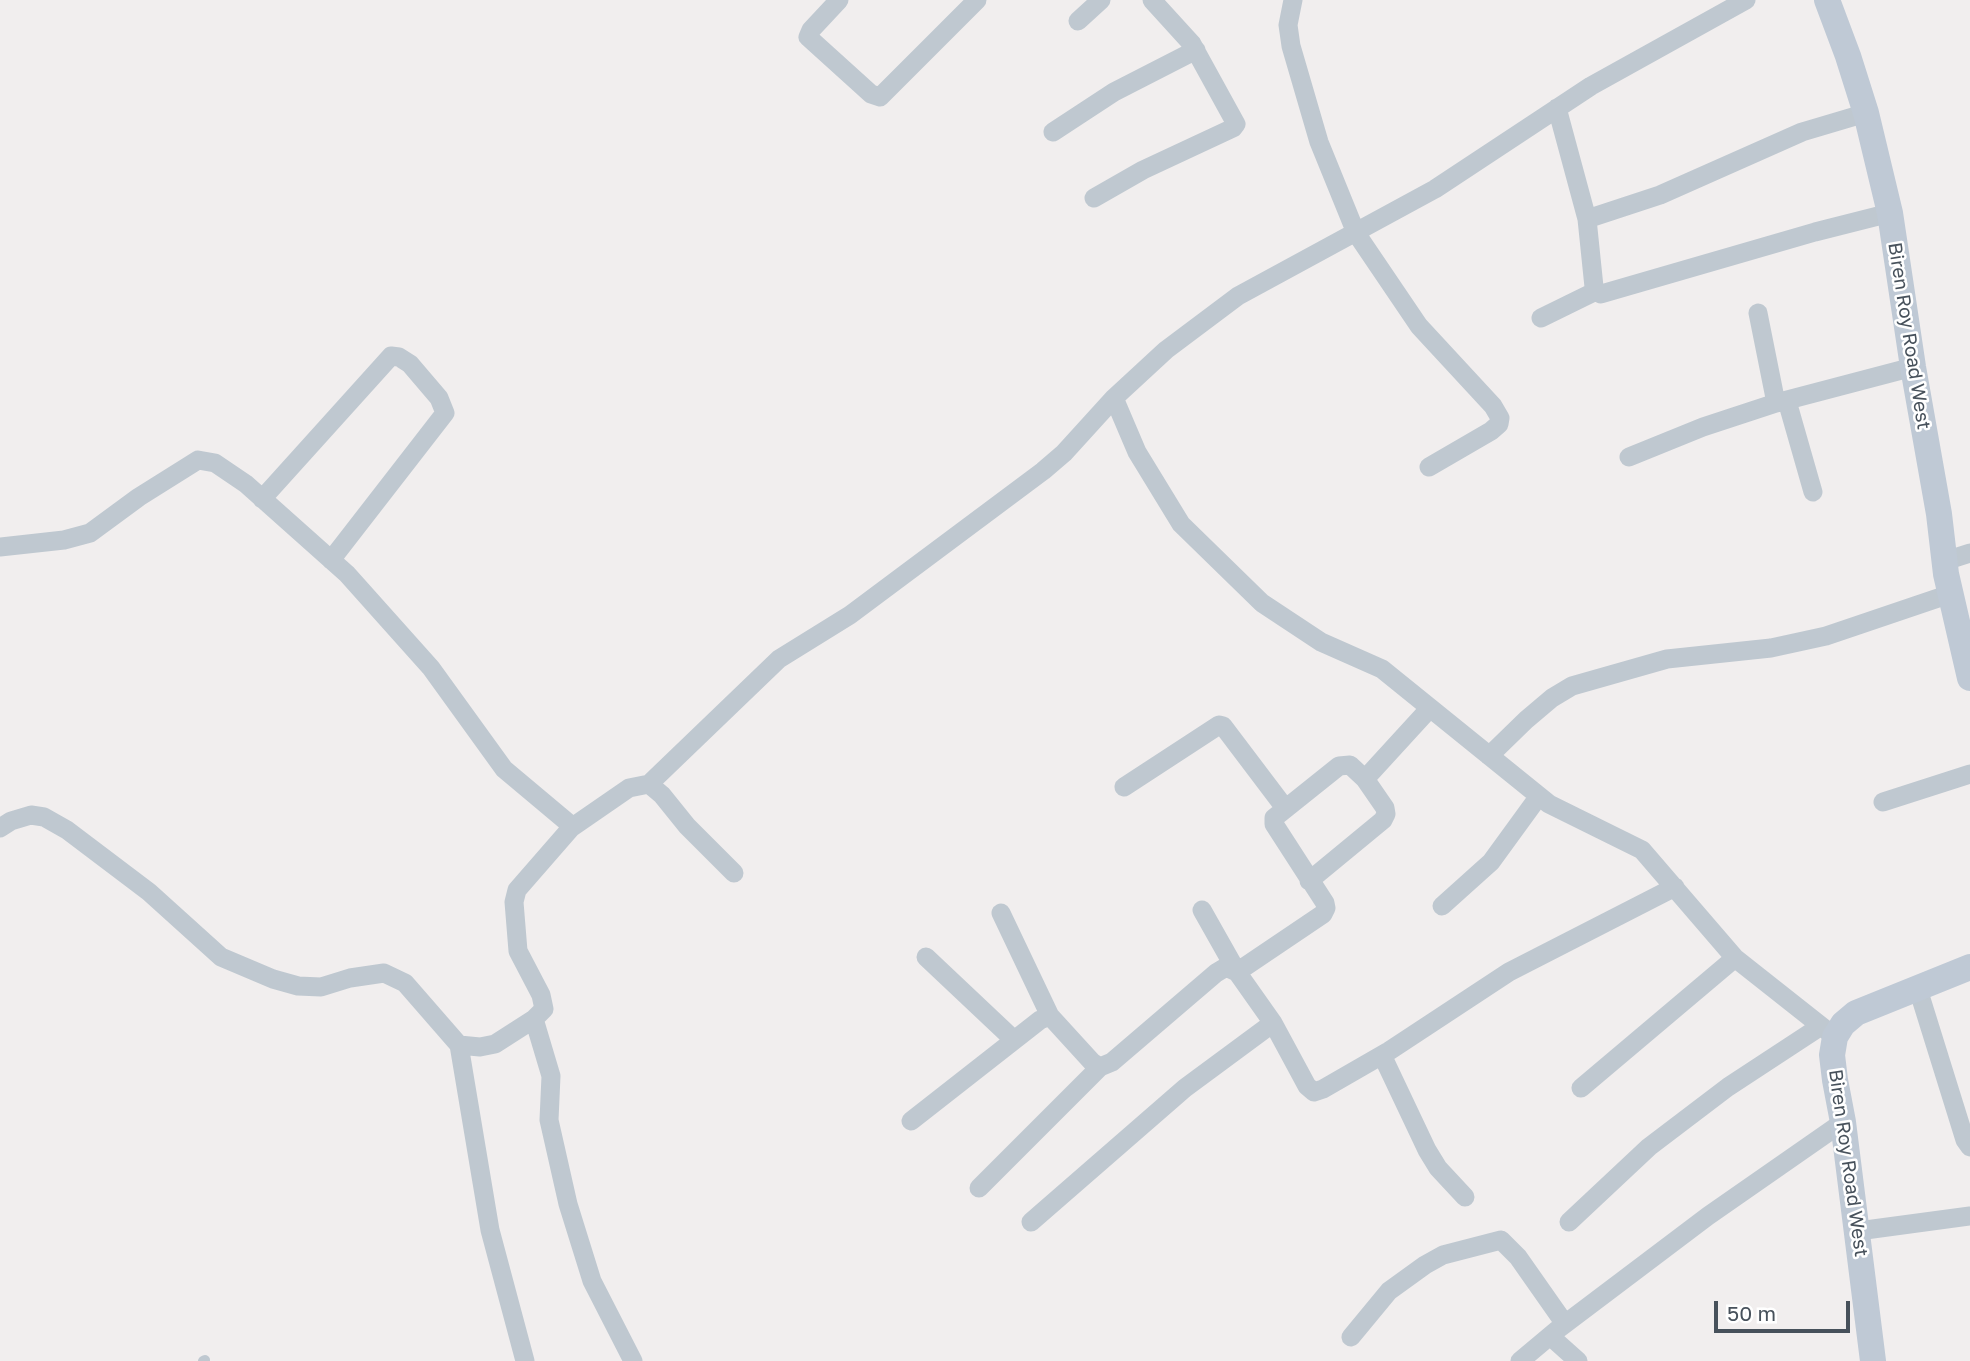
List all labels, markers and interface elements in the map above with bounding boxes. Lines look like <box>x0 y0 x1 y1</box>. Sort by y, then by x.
street label: Biren Roy Road West <box>1883 241 1935 431</box>
street label: Biren Roy Road West <box>1824 1068 1872 1258</box>
scale bar <box>1718 1288 1854 1332</box>
text: 50 m <box>1727 1300 1776 1326</box>

